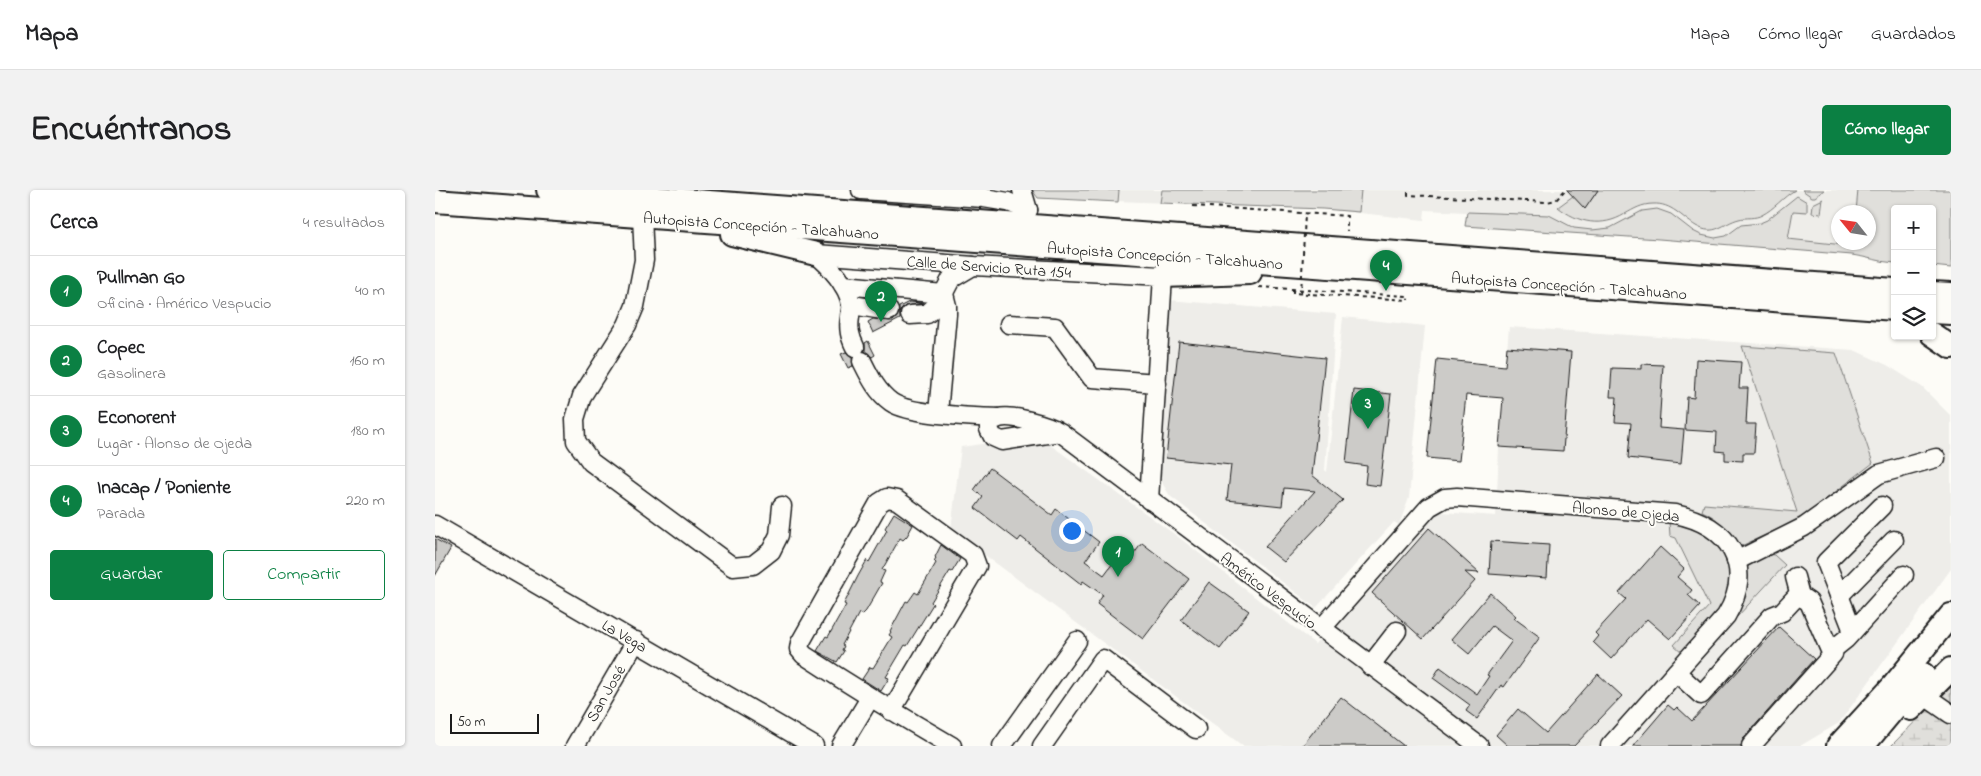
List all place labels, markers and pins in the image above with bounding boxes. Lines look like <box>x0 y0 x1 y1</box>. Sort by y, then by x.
pin: 4 <box>1370 250 1402 291</box>
pin: 2 <box>865 281 897 322</box>
pin: 3 <box>1352 388 1384 429</box>
pin: 1 <box>1102 536 1134 577</box>

